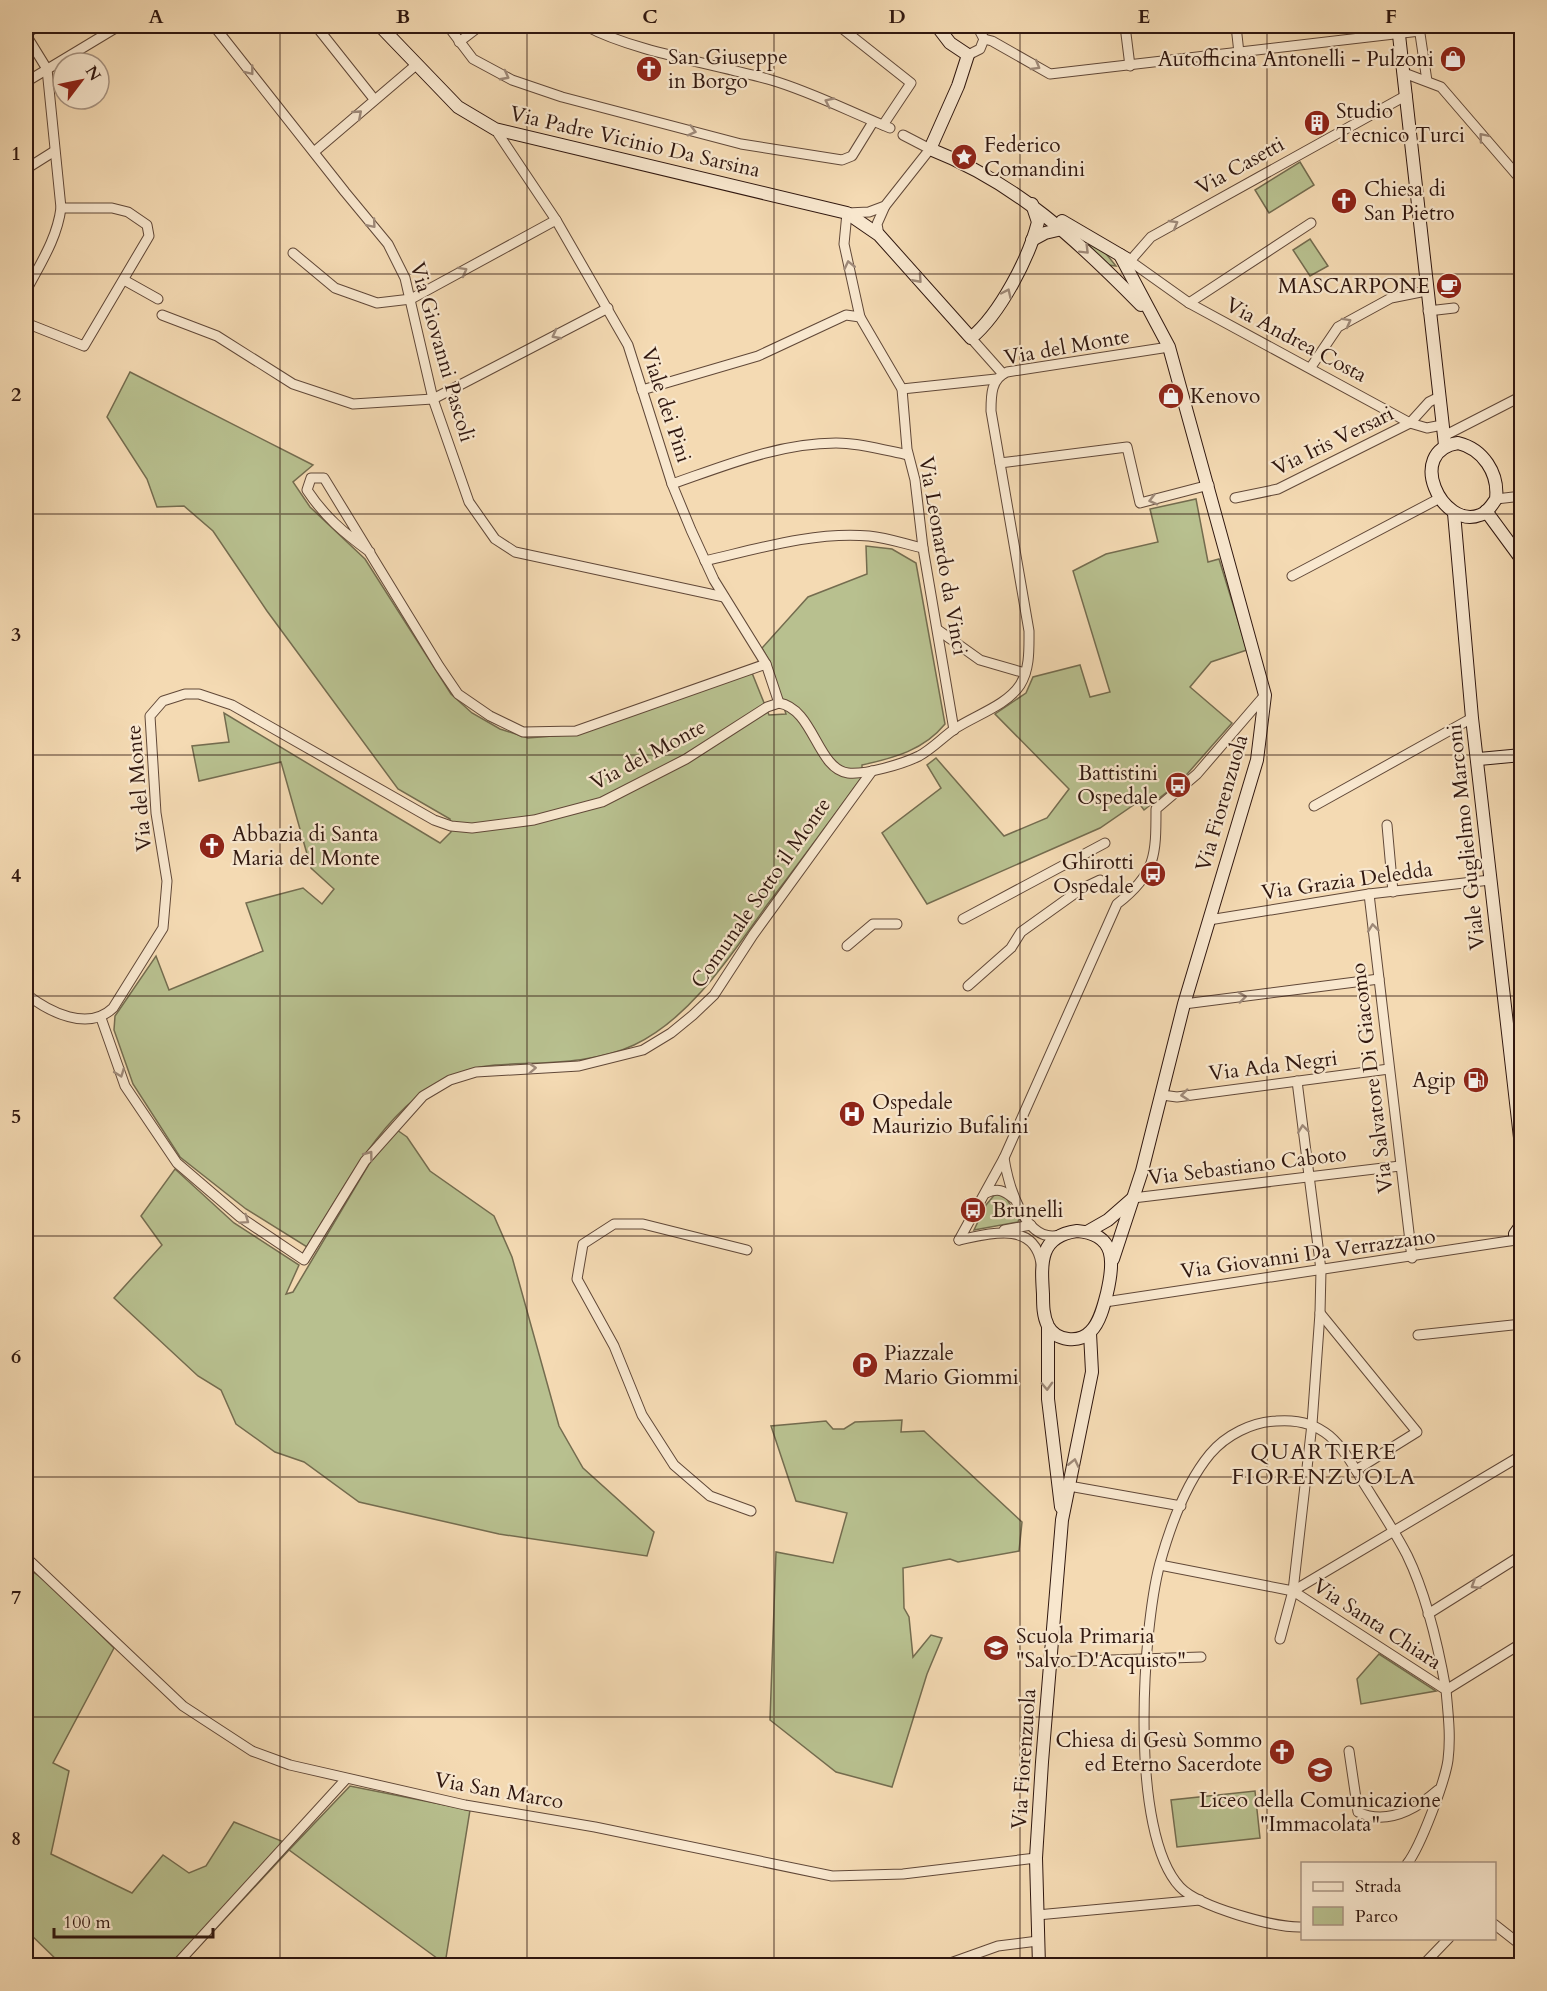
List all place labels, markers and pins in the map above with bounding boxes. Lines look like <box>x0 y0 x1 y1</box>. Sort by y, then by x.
place label: San Giuseppe in Borgo <box>668 43 788 96</box>
shop icon: Autofficina Antonelli - Pulzoni <box>1438 44 1468 74</box>
place label: Autofficina Antonelli - Pulzoni <box>1158 45 1434 74</box>
church icon: San Giuseppe in Borgo <box>634 54 664 84</box>
place label: Studio Tecnico Turci <box>1336 97 1465 150</box>
building icon: Studio Tecnico Turci <box>1302 108 1332 138</box>
place label: Federico Comandini <box>984 131 1085 184</box>
place icon: Federico Comandini <box>949 142 979 172</box>
place label: Chiesa di San Pietro <box>1364 175 1455 228</box>
church icon: Chiesa di San Pietro <box>1329 186 1359 216</box>
cafe icon: MASCARPONE <box>1434 271 1464 301</box>
place label: MASCARPONE <box>1278 272 1430 301</box>
shop icon: Kenovo <box>1156 381 1186 411</box>
place label: Kenovo <box>1190 382 1260 411</box>
place label: Battistini Ospedale <box>1077 759 1158 812</box>
bus stop icon: Battistini Ospedale <box>1163 770 1193 800</box>
place label: Abbazia di Santa Maria del Monte <box>232 820 380 873</box>
church icon: Abbazia di Santa Maria del Monte <box>197 831 227 861</box>
place label: Ghirotti Ospedale <box>1053 848 1134 901</box>
bus stop icon: Ghirotti Ospedale <box>1138 859 1168 889</box>
fuel station icon: Agip <box>1461 1065 1491 1095</box>
place label: Agip <box>1412 1066 1456 1095</box>
place label: Ospedale Maurizio Bufalini <box>872 1088 1029 1141</box>
hospital icon: Ospedale Maurizio Bufalini <box>837 1099 867 1129</box>
bus stop icon: Brunelli <box>958 1195 988 1225</box>
place label: Brunelli <box>992 1196 1064 1225</box>
place label: Piazzale Mario Giommi <box>884 1339 1019 1392</box>
parking icon: Piazzale Mario Giommi <box>850 1350 880 1380</box>
place label: Scuola Primaria "Salvo D'Acquisto" <box>1016 1622 1186 1675</box>
school or university icon: Scuola Primaria "Salvo D'Acquisto" <box>981 1633 1011 1663</box>
place label: Chiesa di Gesù Sommo ed Eterno Sacerdote <box>1055 1726 1262 1779</box>
church icon: Chiesa di Gesù Sommo ed Eterno Sacerdote <box>1267 1737 1297 1767</box>
school or university icon: Liceo della Comunicazione "Immacolata" <box>1305 1755 1335 1785</box>
place label: Liceo della Comunicazione "Immacolata" <box>1199 1786 1441 1839</box>

